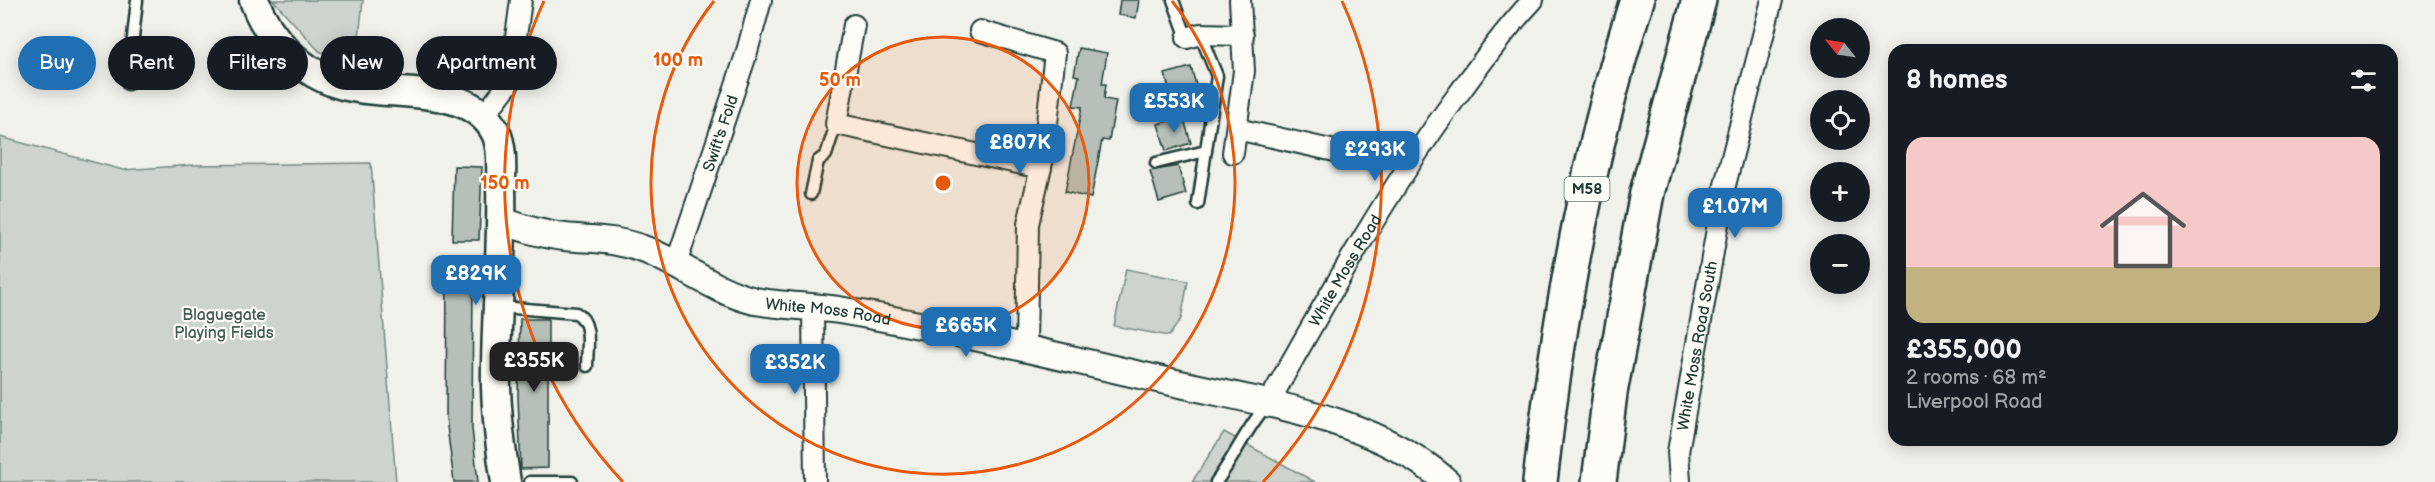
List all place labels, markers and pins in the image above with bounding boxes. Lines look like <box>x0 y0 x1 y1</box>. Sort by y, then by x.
pin: £553K <box>1132 83 1216 134</box>
pin: £807K <box>978 124 1062 175</box>
pin: £293K <box>1333 131 1417 182</box>
centre of rings <box>933 173 953 193</box>
pin: £1.07M <box>1686 188 1784 239</box>
pin: £829K <box>434 255 518 306</box>
pin: £665K <box>924 307 1008 358</box>
pin: £355K <box>492 342 576 393</box>
pin: £352K <box>753 344 837 395</box>

